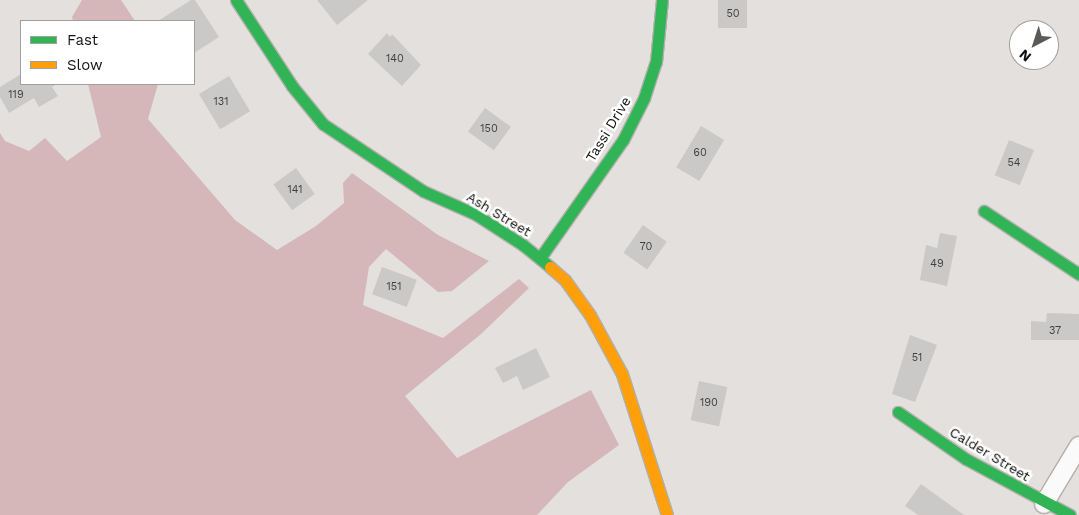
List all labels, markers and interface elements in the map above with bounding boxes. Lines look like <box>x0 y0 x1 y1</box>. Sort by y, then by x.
house number: 50 <box>726 7 740 21</box>
legend <box>20 20 195 85</box>
north arrow <box>1009 20 1059 70</box>
text: Fast <box>67 31 98 49</box>
text: N <box>1016 46 1034 65</box>
house number: 140 <box>386 52 404 66</box>
text: Slow <box>67 56 103 74</box>
house number: 119 <box>8 88 24 102</box>
street label: Tassi Drive <box>582 93 634 165</box>
house number: 131 <box>214 95 228 109</box>
house number: 150 <box>480 122 498 136</box>
house number: 60 <box>693 146 707 160</box>
house number: 54 <box>1007 156 1021 170</box>
house number: 141 <box>287 183 303 197</box>
street label: Ash Street <box>464 188 534 240</box>
house number: 70 <box>640 240 652 254</box>
house number: 49 <box>930 257 944 271</box>
house number: 151 <box>387 280 401 294</box>
house number: 37 <box>1049 324 1061 338</box>
house number: 51 <box>912 351 922 365</box>
house number: 190 <box>700 396 718 410</box>
street label: Calder Street <box>947 423 1033 485</box>

